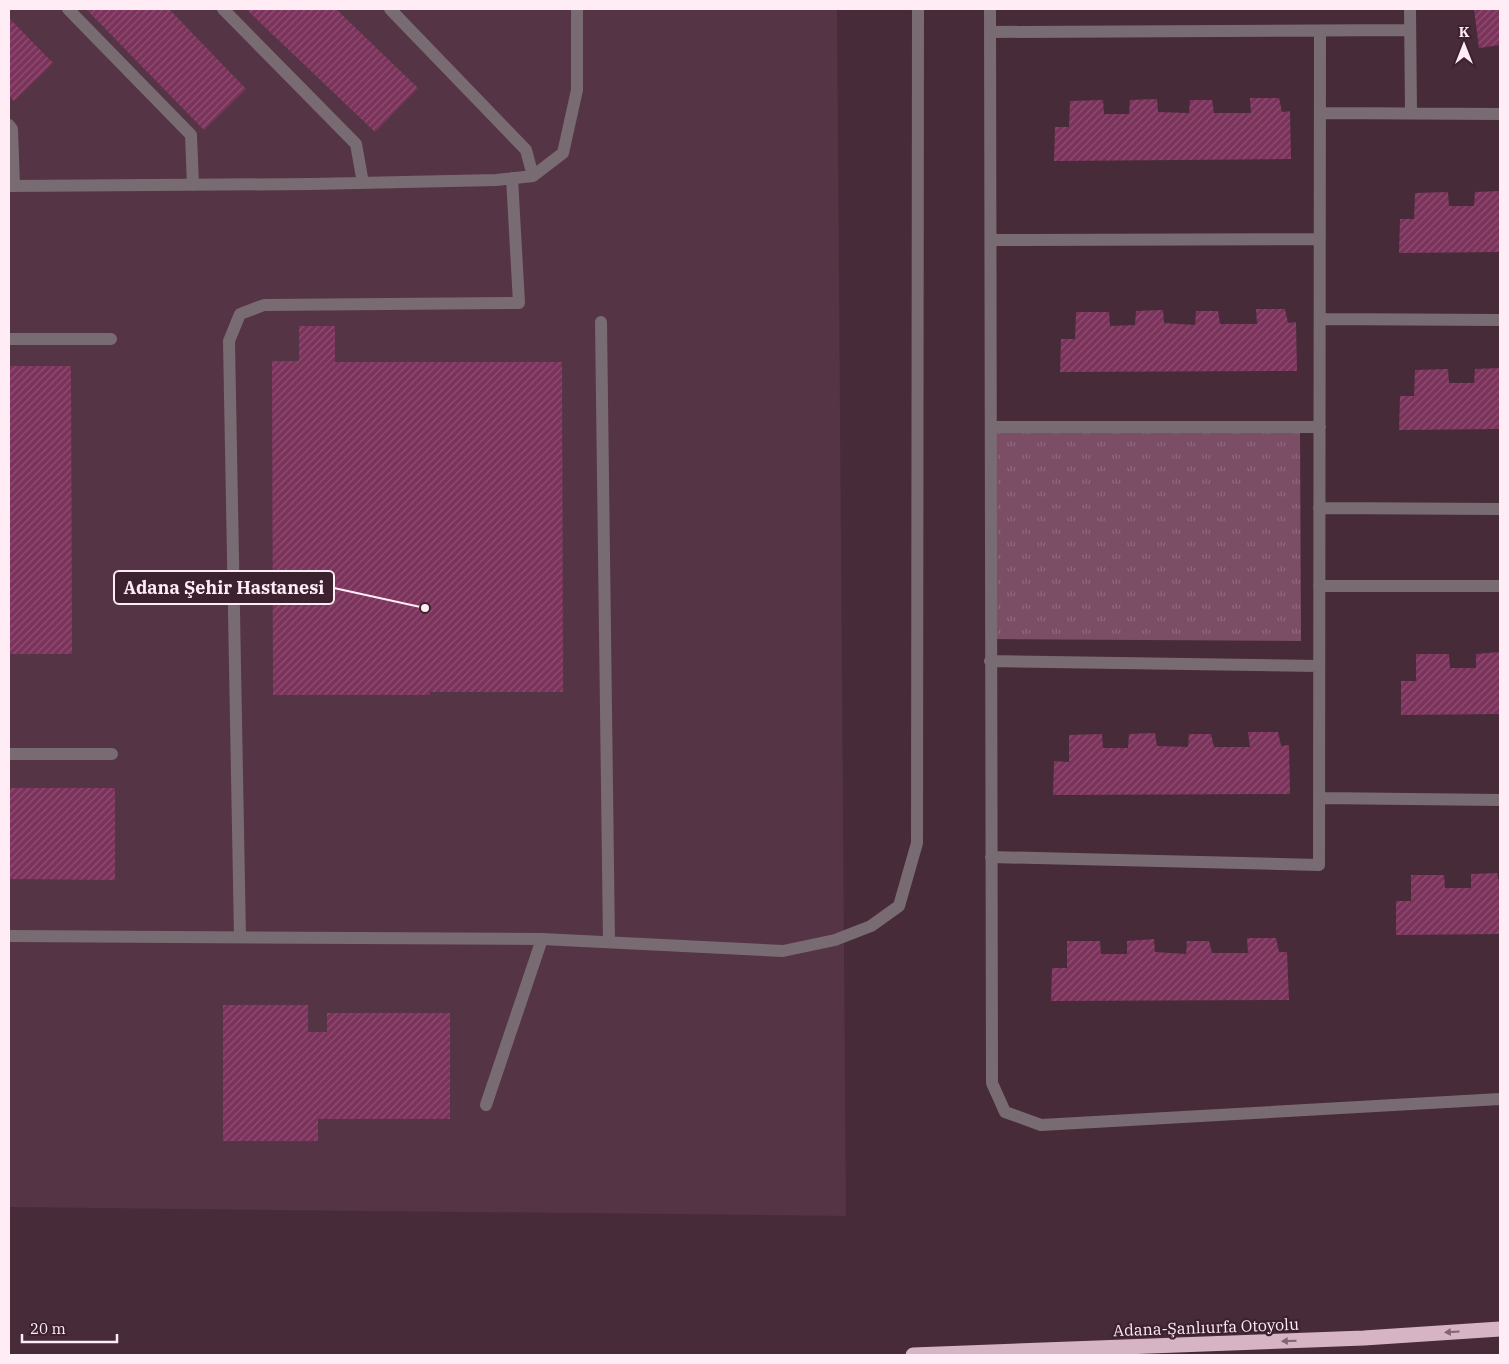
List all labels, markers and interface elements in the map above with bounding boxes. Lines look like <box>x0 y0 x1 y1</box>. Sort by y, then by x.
north arrow <box>1439 20 1489 70</box>
text: K <box>1459 23 1470 41</box>
callout: Adana Şehir Hastanesi <box>114 571 334 604</box>
text: Adana Şehir Hastanesi <box>124 576 324 599</box>
scale bar <box>22 1312 118 1344</box>
street label: Adana-Şanlıurfa Otoyolu <box>1113 1314 1299 1340</box>
text: 20 m <box>30 1319 66 1338</box>
one-way arrow <box>1443 1329 1459 1337</box>
one-way arrow <box>1281 1337 1297 1345</box>

